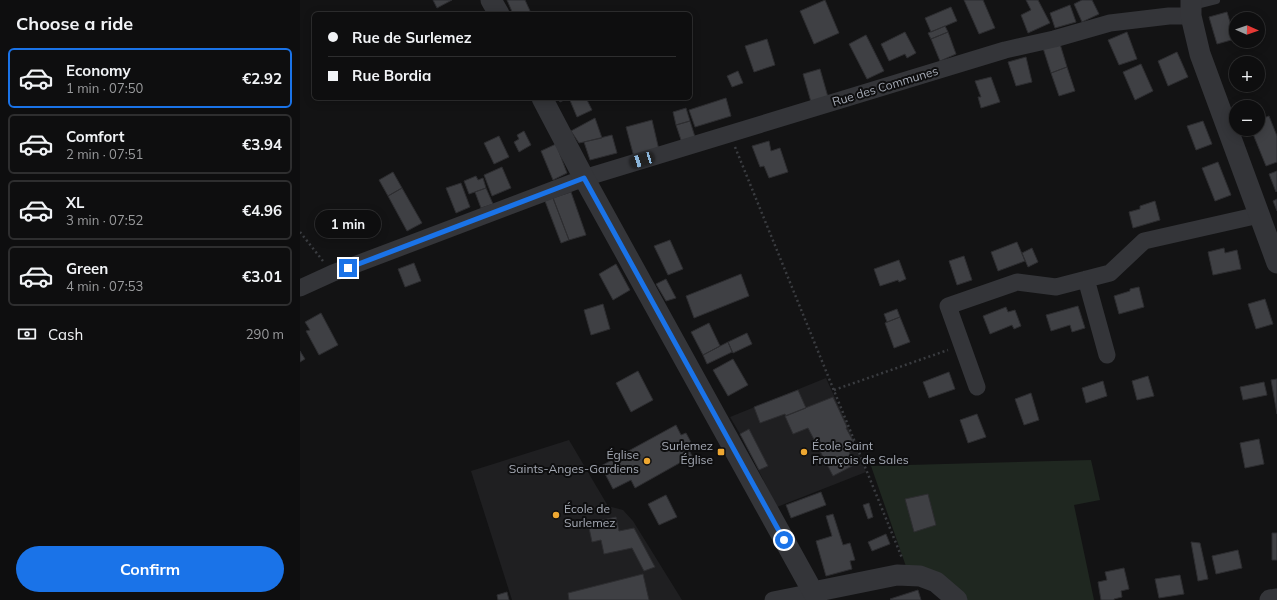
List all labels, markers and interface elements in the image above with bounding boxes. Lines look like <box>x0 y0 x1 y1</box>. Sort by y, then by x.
text: Choose a ride <box>16 12 133 35</box>
north arrow <box>1229 12 1265 48</box>
map controls <box>1229 12 1265 136</box>
text: Rue de Surlemez <box>352 28 472 47</box>
button: + <box>1229 56 1265 92</box>
icon: car <box>18 60 54 96</box>
text: Economy <box>66 61 131 80</box>
street label: Rue des Communes <box>830 63 940 109</box>
text: Rue Bordia <box>352 66 431 85</box>
text: €2.92 <box>242 69 282 88</box>
text: 1 min · 07:50 <box>66 80 143 96</box>
button: − <box>1229 100 1265 136</box>
icon: car <box>18 126 54 162</box>
text: Comfort <box>66 127 124 146</box>
text: €3.94 <box>242 135 282 154</box>
text: 2 min · 07:51 <box>66 146 143 162</box>
car <box>629 151 655 169</box>
icon: car <box>18 192 54 228</box>
text: XL <box>66 193 84 212</box>
text: €4.96 <box>242 201 282 220</box>
callout: 1 min <box>315 210 381 238</box>
text: 3 min · 07:52 <box>66 212 143 228</box>
text: 1 min <box>331 216 365 232</box>
icon: car <box>18 258 54 294</box>
text: Green <box>66 259 108 278</box>
route end <box>339 259 357 277</box>
text: €3.01 <box>242 267 282 286</box>
text: 4 min · 07:53 <box>66 278 143 294</box>
icon: cash <box>16 323 38 345</box>
text: Cash <box>48 325 83 344</box>
text: 290 m <box>246 326 284 342</box>
place label: Surlemez Église <box>662 438 713 467</box>
place label: École Saint François de Sales <box>812 438 909 467</box>
place label: Église Saints-Anges-Gardiens <box>509 447 639 476</box>
marker: Surlemez Église <box>716 447 726 457</box>
marker: École Saint François de Sales <box>799 447 809 457</box>
marker: Église Saints-Anges-Gardiens <box>642 456 652 466</box>
place label: École de Surlemez <box>564 501 615 530</box>
marker: École de Surlemez <box>551 510 561 520</box>
route start <box>775 531 793 549</box>
button: Confirm <box>16 546 284 592</box>

